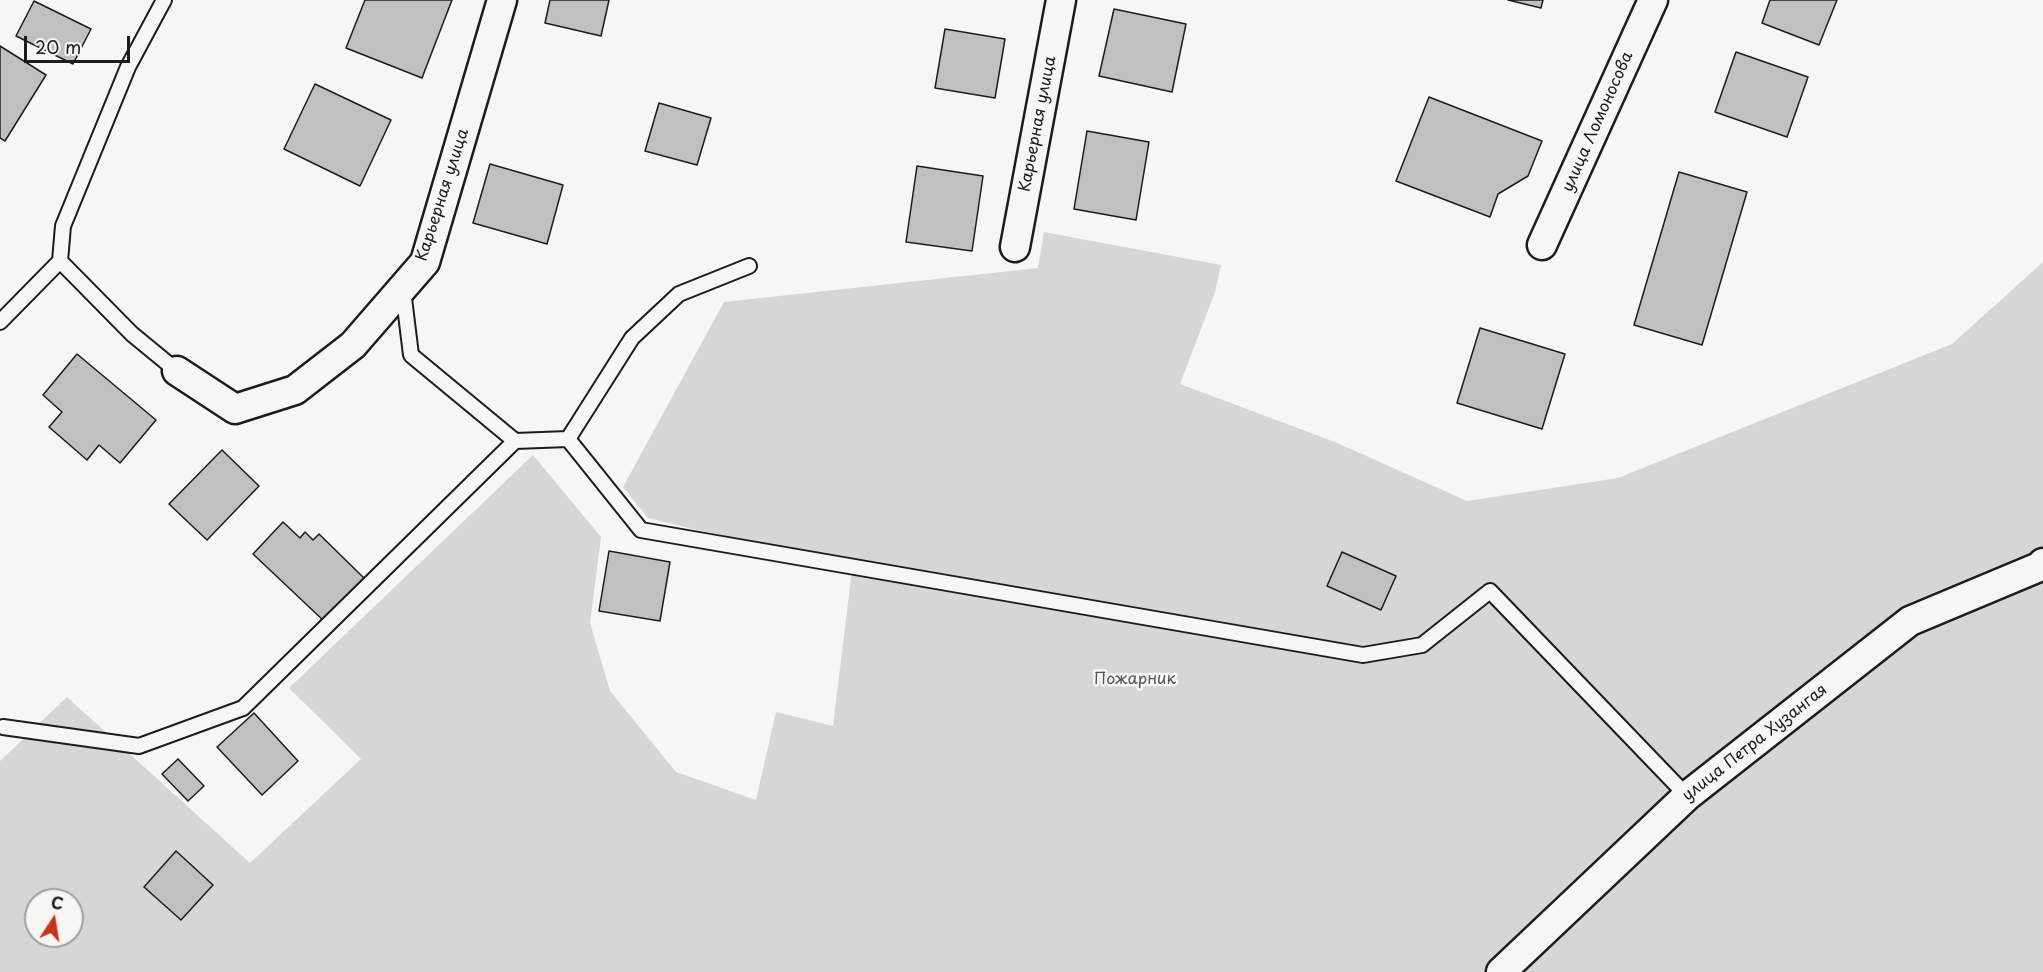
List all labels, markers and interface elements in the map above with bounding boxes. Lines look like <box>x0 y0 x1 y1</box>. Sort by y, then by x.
scale bar <box>27 24 134 62</box>
text: 20 m <box>35 33 81 60</box>
street label: улица Ломоносова <box>1558 49 1638 195</box>
street label: Карьерная улица <box>1015 54 1061 194</box>
street label: Карьерная улица <box>413 126 473 264</box>
park label: Пожарник <box>1094 670 1176 690</box>
street label: улица Петра Хузангая <box>1679 680 1831 806</box>
north arrow <box>24 888 84 948</box>
text: С <box>49 889 66 915</box>

